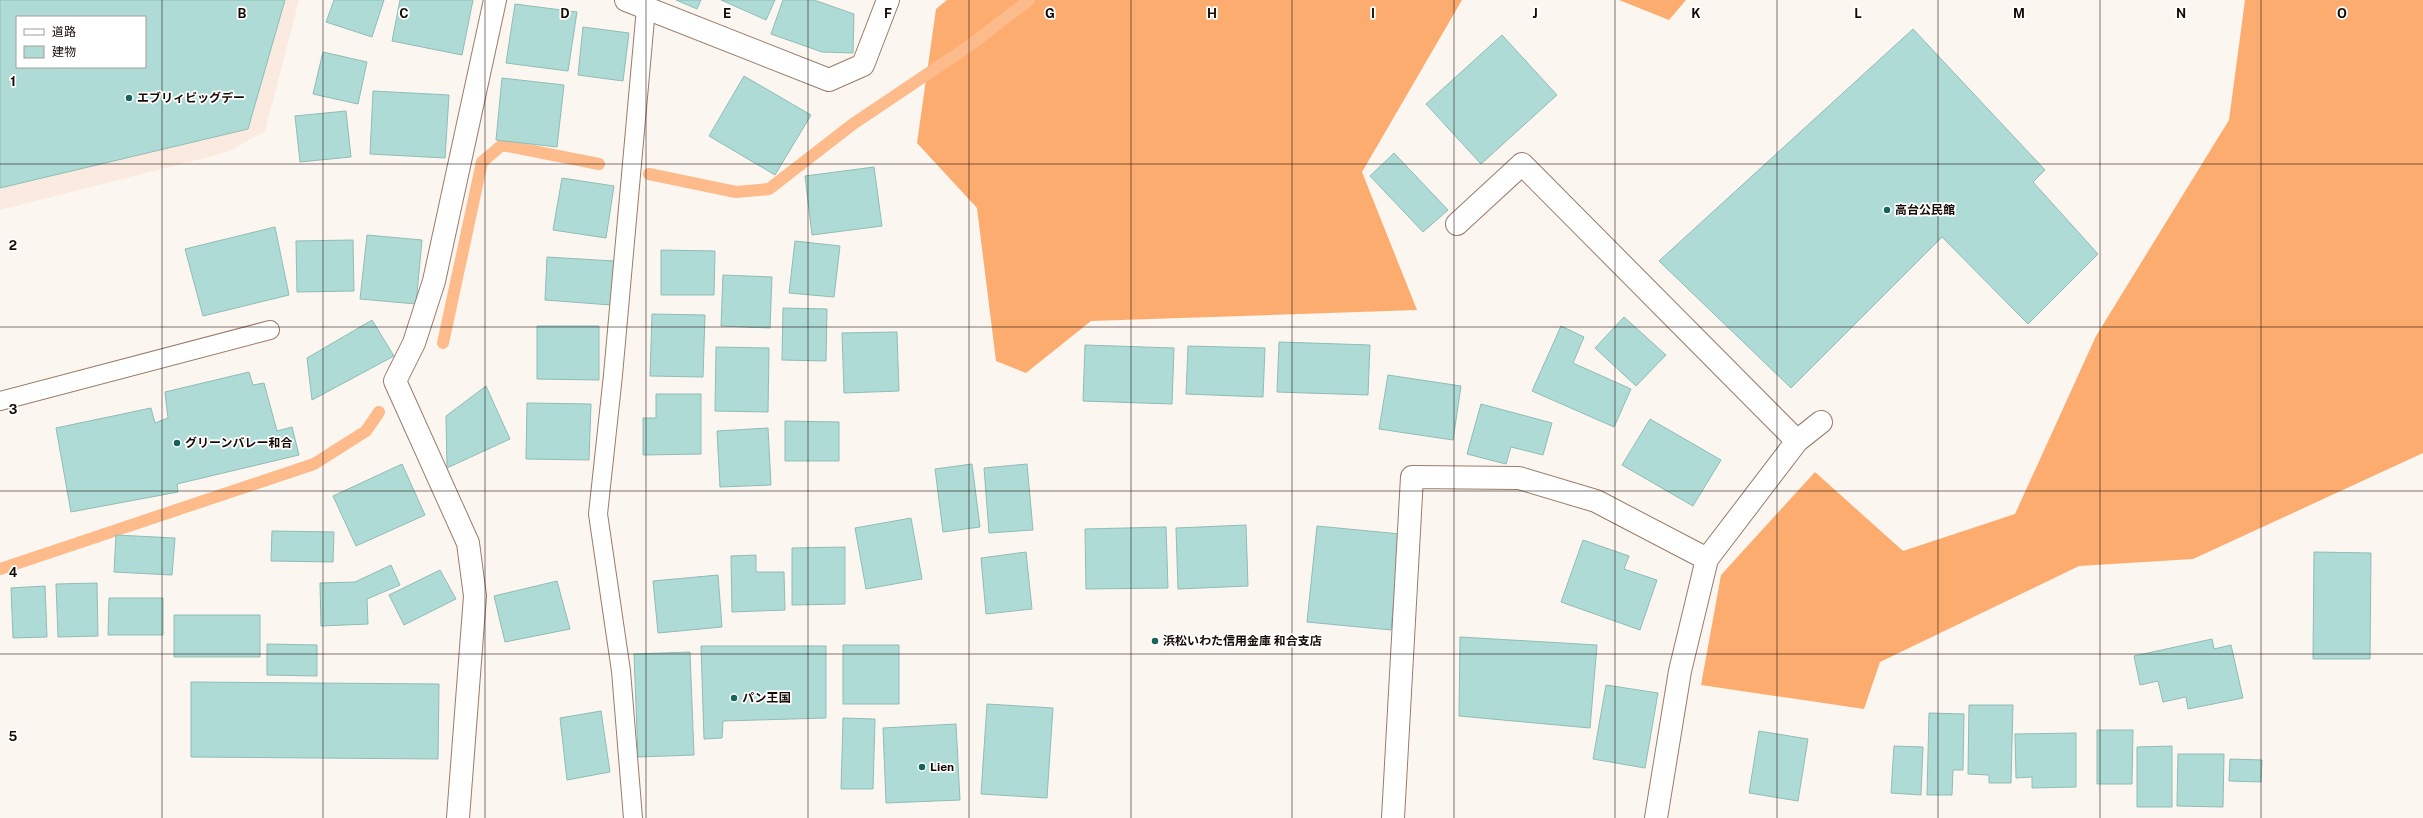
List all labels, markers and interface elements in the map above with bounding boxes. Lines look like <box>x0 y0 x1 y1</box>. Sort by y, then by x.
text: B <box>238 6 247 21</box>
text: C <box>399 6 409 21</box>
text: D <box>560 6 570 21</box>
text: E <box>723 6 731 21</box>
text: F <box>884 6 892 21</box>
text: G <box>1045 6 1055 21</box>
text: H <box>1207 6 1217 21</box>
text: I <box>1371 6 1375 21</box>
text: J <box>1532 6 1538 21</box>
text: K <box>1691 6 1701 21</box>
text: L <box>1854 6 1862 21</box>
text: M <box>2013 6 2025 21</box>
text: N <box>2176 6 2186 21</box>
text: O <box>2337 6 2347 21</box>
legend <box>16 16 146 68</box>
text: 道路 <box>52 25 76 39</box>
text: 建物 <box>52 45 76 59</box>
text: 1 <box>10 74 16 89</box>
place label: エブリィビッグデー <box>137 91 245 105</box>
marker: エブリィビッグデー <box>124 93 134 103</box>
place label: 高台公民館 <box>1895 203 1955 217</box>
marker: 高台公民館 <box>1882 205 1892 215</box>
text: 2 <box>9 238 17 253</box>
text: 3 <box>9 402 18 417</box>
place label: グリーンバレー和合 <box>185 436 292 450</box>
marker: グリーンバレー和合 <box>172 438 182 448</box>
text: 4 <box>9 565 18 580</box>
place label: 浜松いわた信用金庫 和合支店 <box>1163 634 1322 648</box>
marker: 浜松いわた信用金庫 和合支店 <box>1150 636 1160 646</box>
place label: パン王国 <box>742 691 791 705</box>
marker: パン王国 <box>729 693 739 703</box>
text: 5 <box>9 729 18 744</box>
place label: Lien <box>930 760 954 774</box>
marker: Lien <box>917 762 927 772</box>

